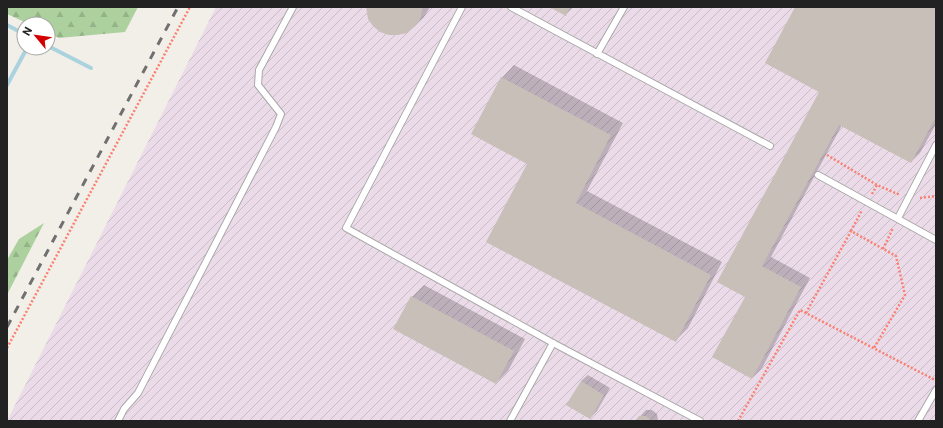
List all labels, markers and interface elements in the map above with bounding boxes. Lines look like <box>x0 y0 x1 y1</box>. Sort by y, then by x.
north arrow <box>16 16 56 56</box>
text: N <box>20 25 35 38</box>

